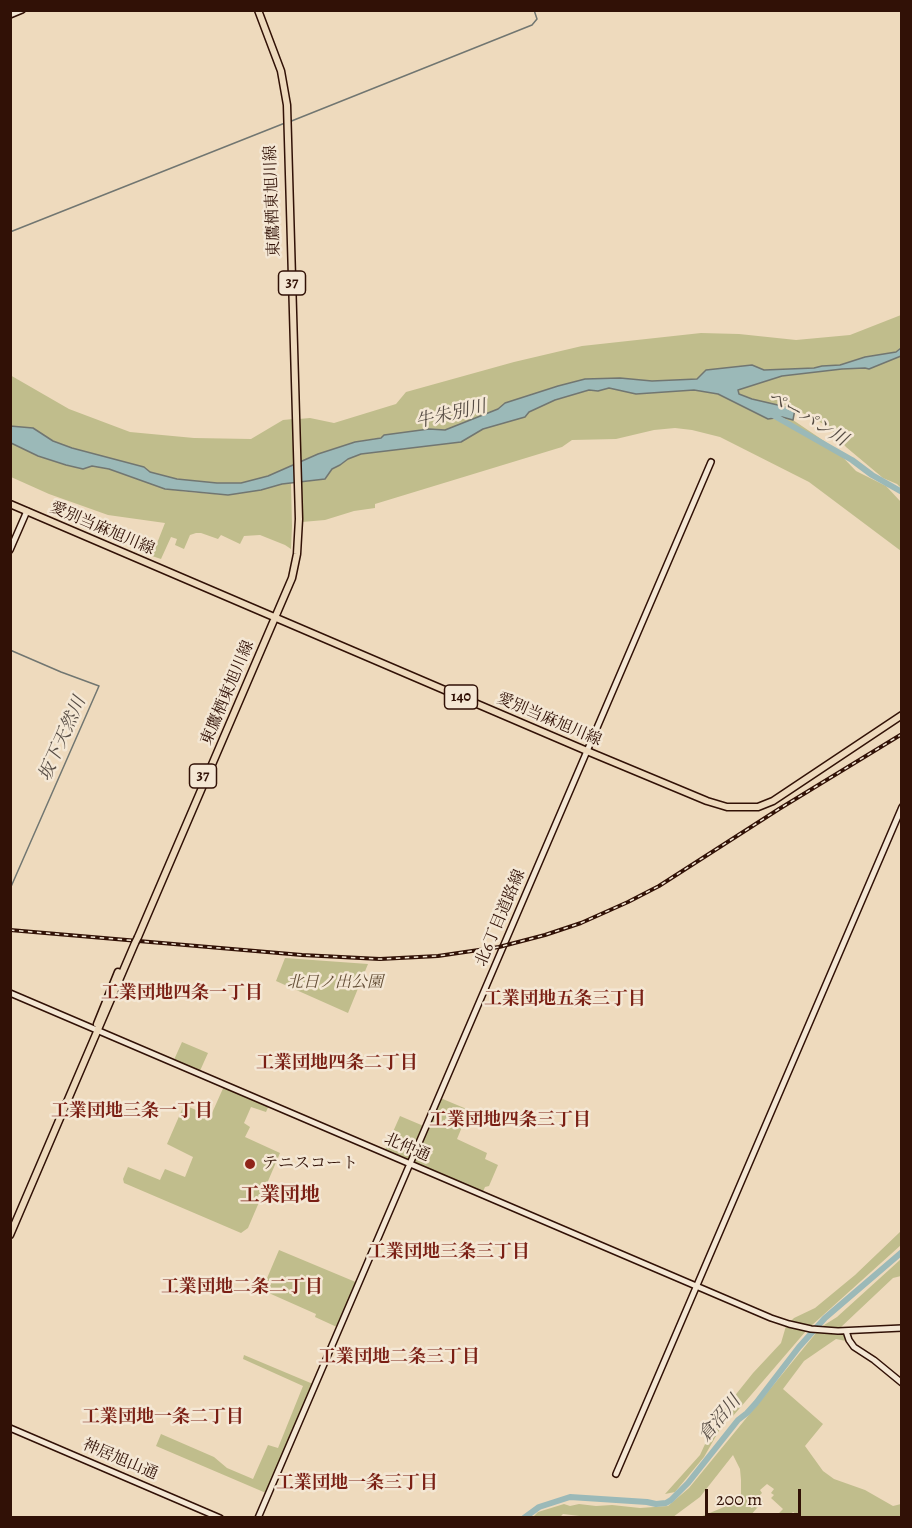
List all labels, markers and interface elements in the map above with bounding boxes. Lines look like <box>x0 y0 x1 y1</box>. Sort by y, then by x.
street label: 東鷹栖東旭川線 <box>261 145 285 257</box>
road number: 37 <box>278 271 306 295</box>
water label: ペーパン川 <box>763 387 851 451</box>
water label: 牛朱別川 <box>413 396 489 434</box>
street label: 愛別当麻旭川線 <box>47 498 157 560</box>
street label: 東鷹栖東旭川線 <box>197 638 259 748</box>
road number: 140 <box>444 685 478 709</box>
street label: 愛別当麻旭川線 <box>494 689 604 751</box>
water label: 坂下天然川 <box>35 693 91 785</box>
road number: 37 <box>190 764 216 788</box>
street label: 北6丁目道路線 <box>472 867 530 969</box>
park label: 北日ノ出公園 <box>287 973 383 993</box>
district label: 工業団地四条一丁目 <box>101 983 263 1005</box>
district label: 工業団地五条三丁目 <box>484 989 646 1011</box>
district label: 工業団地四条二丁目 <box>256 1053 418 1075</box>
district label: 工業団地三条一丁目 <box>51 1101 213 1123</box>
district label: 工業団地四条三丁目 <box>429 1110 591 1132</box>
street label: 北仲通 <box>381 1130 433 1166</box>
place label: テニスコート <box>262 1154 358 1174</box>
marker: テニスコート <box>243 1157 257 1171</box>
district label: 工業団地 <box>240 1184 320 1208</box>
district label: 工業団地三条三丁目 <box>368 1242 530 1264</box>
district label: 工業団地二条二丁目 <box>161 1277 323 1299</box>
district label: 工業団地二条三丁目 <box>318 1347 480 1369</box>
water label: 倉沼川 <box>694 1391 746 1447</box>
district label: 工業団地一条二丁目 <box>82 1407 244 1429</box>
street label: 神居旭山通 <box>79 1436 161 1484</box>
district label: 工業団地一条三丁目 <box>276 1473 438 1495</box>
scale bar <box>708 1477 804 1515</box>
text: 200 m <box>716 1487 762 1511</box>

